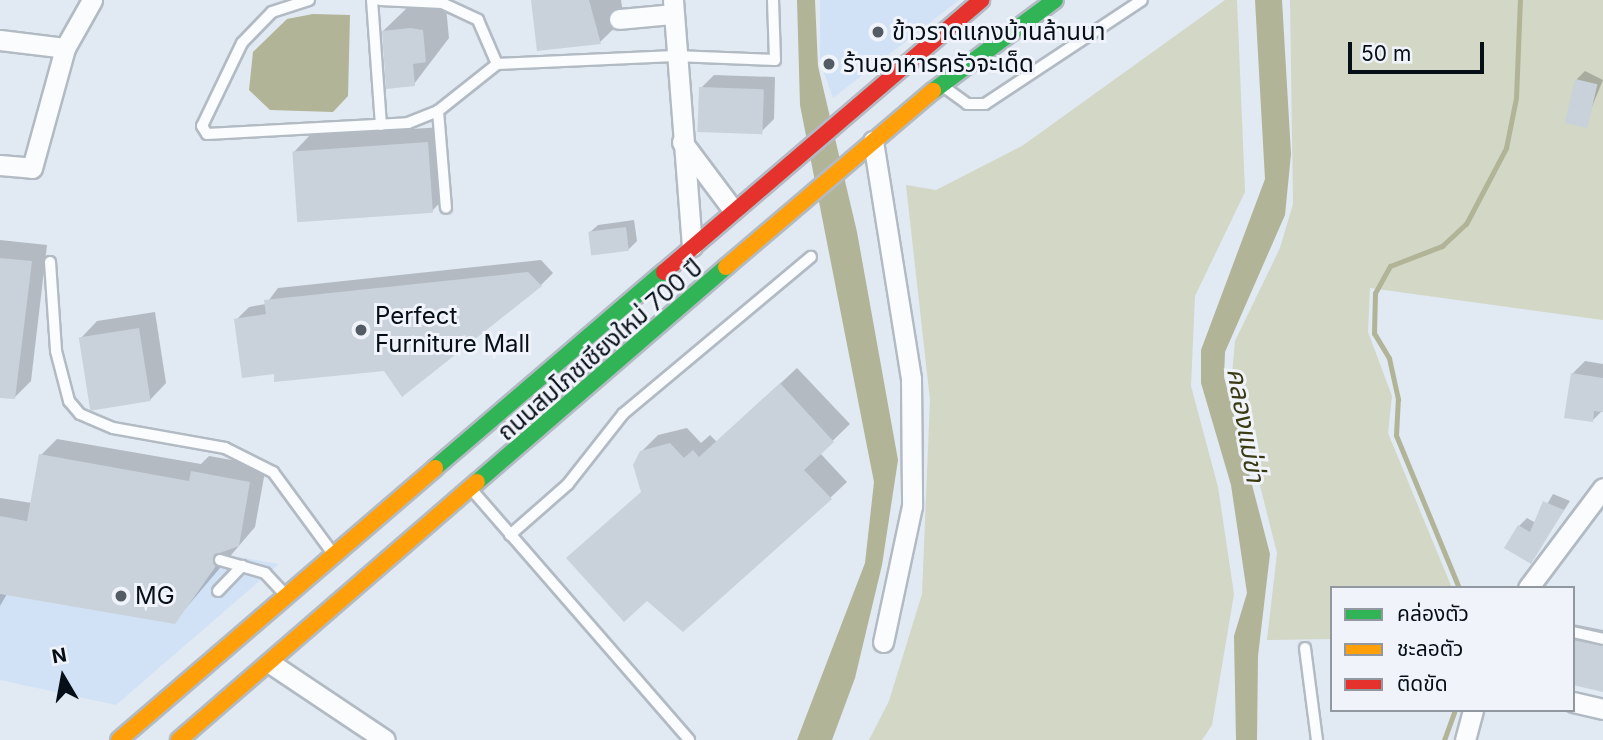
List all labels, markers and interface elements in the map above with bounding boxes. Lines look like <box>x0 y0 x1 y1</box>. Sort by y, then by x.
place label: ข้าวราดแกงบ้านล้านนา <box>892 18 1105 46</box>
marker: ข้าวราดแกงบ้านล้านนา <box>870 24 886 40</box>
scale bar <box>1351 28 1488 72</box>
text: 50 m <box>1361 41 1411 66</box>
place label: ร้านอาหารครัวจะเด็ด <box>843 50 1034 78</box>
marker: ร้านอาหารครัวจะเด็ด <box>821 56 837 72</box>
street label: ถนนสมโภชเชียงใหม่ 700 ปี <box>492 253 708 447</box>
place label: Perfect Furniture Mall <box>375 302 530 358</box>
marker: Perfect Furniture Mall <box>353 322 369 338</box>
water label: คลองแม่ข่า <box>1221 366 1271 484</box>
place label: MG <box>135 582 175 610</box>
legend <box>1330 586 1575 712</box>
marker: MG <box>113 588 129 604</box>
text: คล่องตัว <box>1397 601 1469 626</box>
text: ชะลอตัว <box>1397 636 1463 661</box>
north arrow <box>28 642 98 712</box>
text: N <box>50 643 68 668</box>
text: ติดขัด <box>1397 671 1448 696</box>

